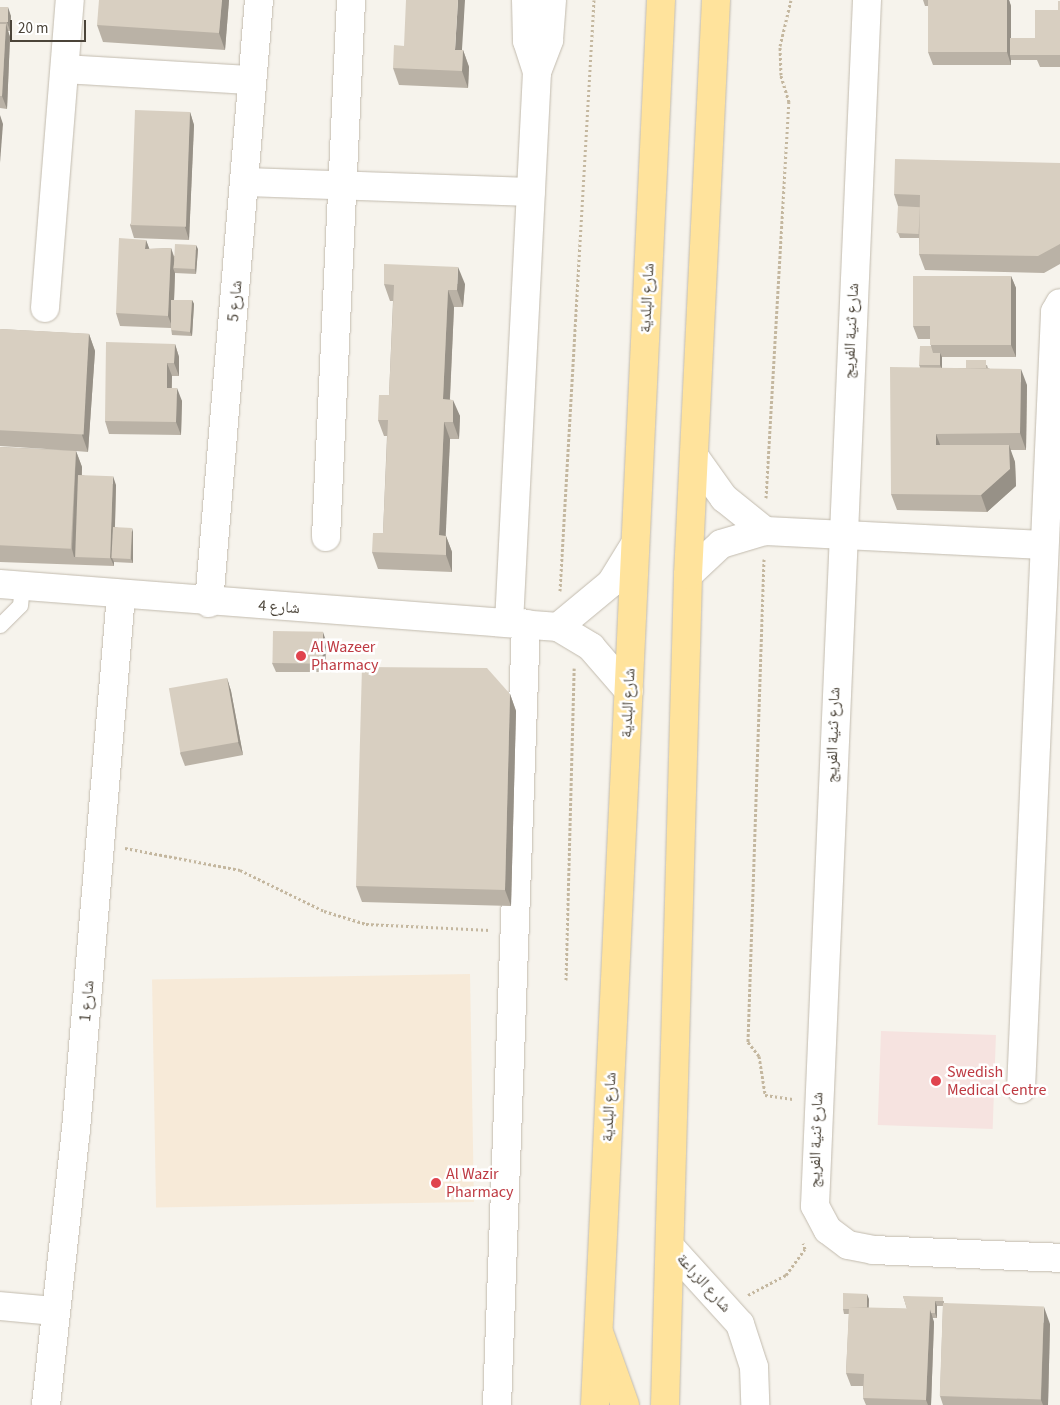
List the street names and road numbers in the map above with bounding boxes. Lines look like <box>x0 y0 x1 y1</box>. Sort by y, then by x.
street label: شارع البلدية <box>636 263 658 333</box>
street label: شارع 5 <box>224 279 246 323</box>
street label: شارع ثنية الفريج <box>839 283 863 379</box>
street label: شارع 4 <box>258 596 300 618</box>
street label: شارع البلدية <box>617 668 639 738</box>
street label: شارع ثنية الفريج <box>822 687 844 783</box>
street label: شارع 1 <box>76 979 98 1023</box>
street label: شارع البلدية <box>598 1072 620 1142</box>
street label: شارع ثنية الفريج <box>805 1092 827 1188</box>
street label: شارع الزراعة <box>673 1250 735 1316</box>

